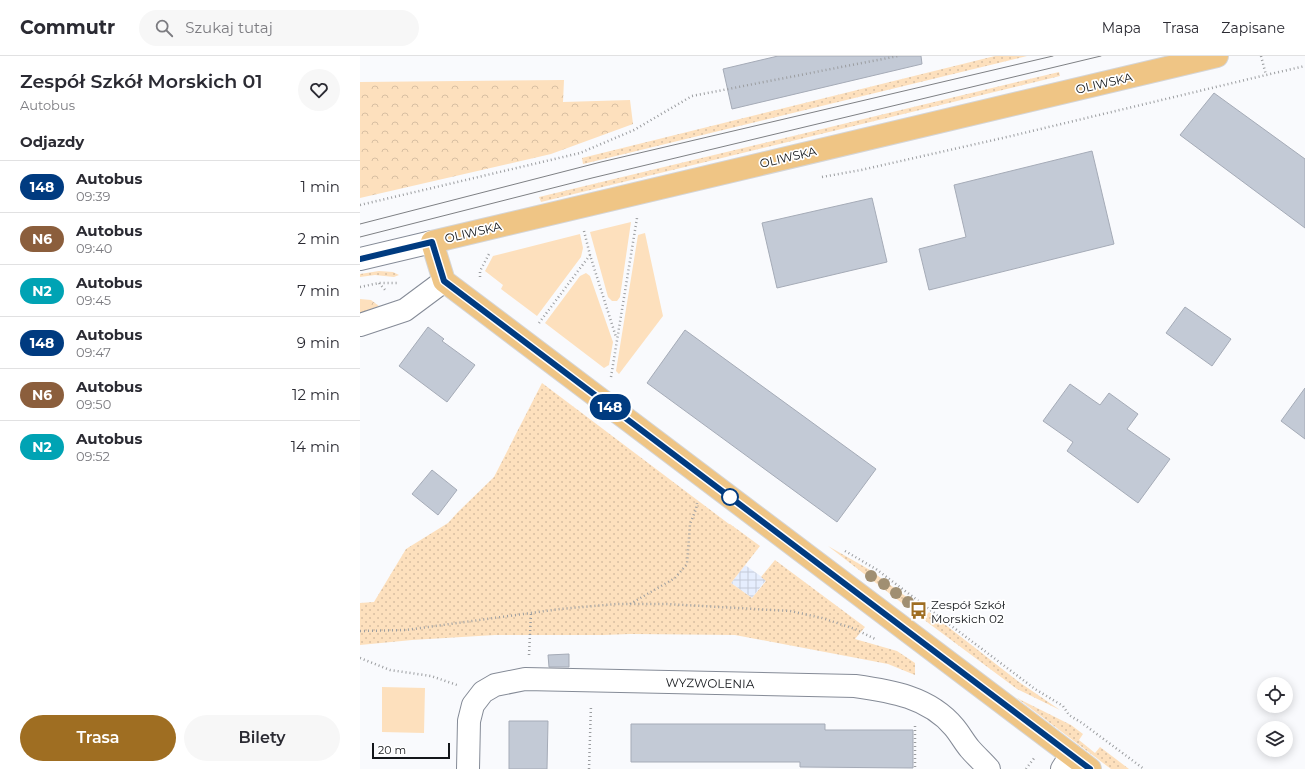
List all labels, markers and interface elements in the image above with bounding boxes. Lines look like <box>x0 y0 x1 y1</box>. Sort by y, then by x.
search box <box>139 10 419 46</box>
text: Commutr <box>20 16 115 39</box>
icon: search <box>153 17 175 39</box>
text: Szukaj tutaj <box>185 18 273 37</box>
text: Mapa <box>1102 19 1141 37</box>
text: Trasa <box>1163 19 1199 37</box>
text: Zapisane <box>1221 19 1285 37</box>
button: heart <box>298 69 340 111</box>
street label: OLIWSKA <box>1074 69 1134 97</box>
text: Zespół Szkół Morskich 01 <box>20 70 263 93</box>
text: Autobus <box>20 97 75 113</box>
text: Odjazdy <box>20 132 84 151</box>
street label: OLIWSKA <box>758 143 818 171</box>
text: Autobus <box>76 169 142 188</box>
text: 1 min <box>301 177 340 196</box>
text: 148 <box>30 178 54 196</box>
text: 09:39 <box>76 188 111 204</box>
street label: OLIWSKA <box>443 218 503 246</box>
text: Autobus <box>76 221 142 240</box>
text: 2 min <box>297 229 340 248</box>
text: N6 <box>32 230 52 248</box>
text: 09:40 <box>76 240 112 256</box>
text: Autobus <box>76 273 142 292</box>
text: 7 min <box>297 281 340 300</box>
text: N2 <box>32 282 52 300</box>
text: 09:45 <box>76 292 111 308</box>
text: Autobus <box>76 325 142 344</box>
text: 9 min <box>297 333 340 352</box>
text: 148 <box>30 334 54 352</box>
text: 09:47 <box>76 344 111 360</box>
text: Autobus <box>76 377 142 396</box>
text: 12 min <box>292 385 340 404</box>
text: N6 <box>32 386 52 404</box>
line badge: 148 <box>587 394 633 420</box>
text: 09:50 <box>76 396 111 412</box>
text: 148 <box>598 398 622 416</box>
text: Autobus <box>76 429 142 448</box>
text: 14 min <box>291 437 340 456</box>
text: N2 <box>32 438 52 456</box>
text: 09:52 <box>76 448 110 464</box>
unlabelled marker <box>721 488 739 506</box>
place label: Zespół Szkół Morskich 02 <box>931 597 1006 626</box>
bus stop icon: Zespół Szkół Morskich 02 <box>908 601 928 621</box>
street label: WYZWOLENIA <box>665 675 755 691</box>
map controls <box>1257 677 1293 757</box>
button: locate <box>1257 677 1293 713</box>
button: Trasa <box>20 715 176 761</box>
button: Bilety <box>184 715 340 761</box>
button: layers <box>1257 721 1293 757</box>
scale bar <box>372 741 450 760</box>
text: 20 m <box>378 743 406 757</box>

